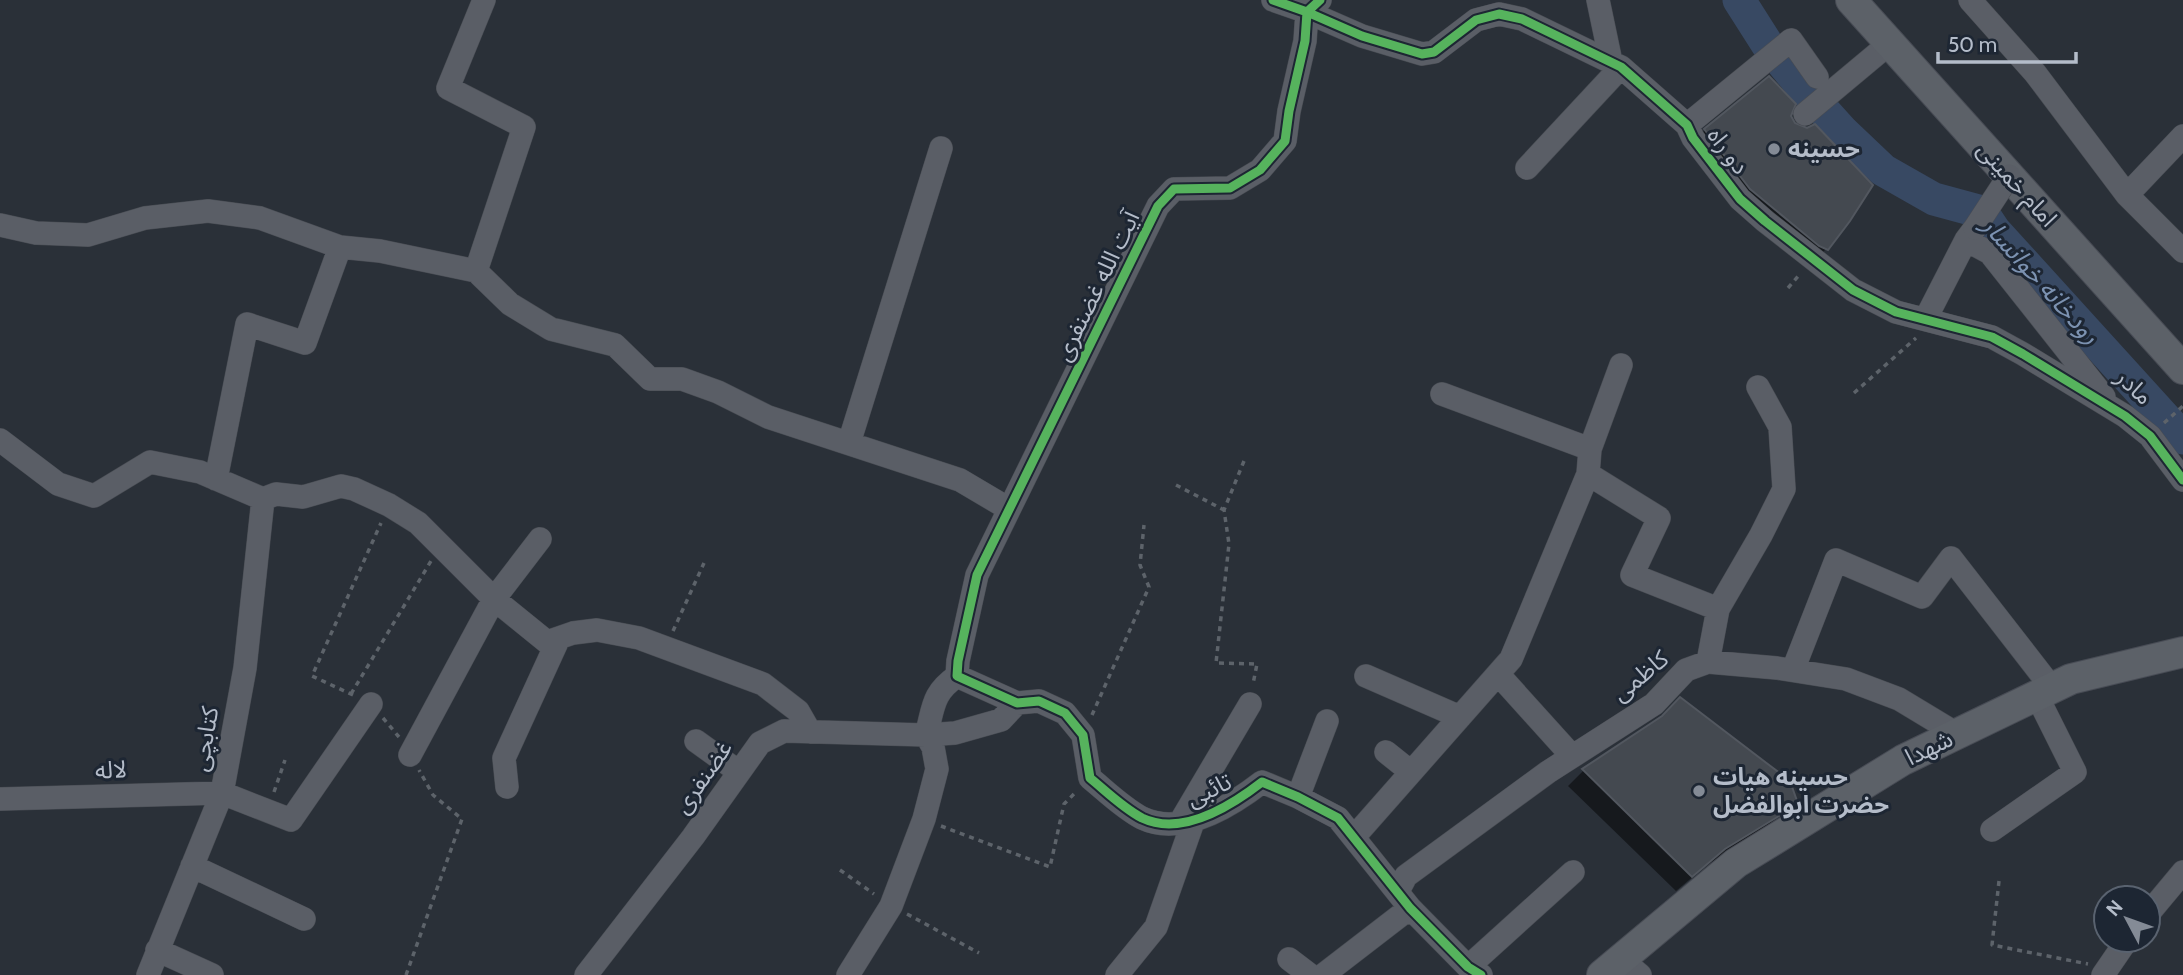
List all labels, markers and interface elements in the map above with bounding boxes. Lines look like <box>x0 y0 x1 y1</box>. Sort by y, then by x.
scale bar <box>1938 21 2076 65</box>
text: 50 m <box>1948 32 1997 57</box>
street label: دو راه <box>1701 122 1755 180</box>
place label: حسینه <box>1788 134 1860 163</box>
street label: امام خمینی <box>1968 135 2063 235</box>
marker: حسینه <box>1766 141 1782 157</box>
street label: آیت الله غضنفری <box>1048 205 1146 366</box>
water label: رودخانه خوانسار <box>1974 208 2107 351</box>
street label: مادر <box>2109 362 2159 411</box>
street label: کاظمی <box>1605 643 1675 707</box>
street label: کتابچی <box>185 703 226 774</box>
street label: شهدا <box>1900 724 1957 771</box>
street label: غضنفری <box>667 735 738 819</box>
street label: لاله <box>95 754 127 785</box>
place label: حسینه هیات حضرت ابوالفضل <box>1713 762 1889 819</box>
street label: تائبی <box>1182 766 1236 813</box>
marker: حسینه هیات حضرت ابوالفضل <box>1691 783 1707 799</box>
north arrow <box>2092 884 2162 954</box>
text: N <box>2101 896 2128 921</box>

